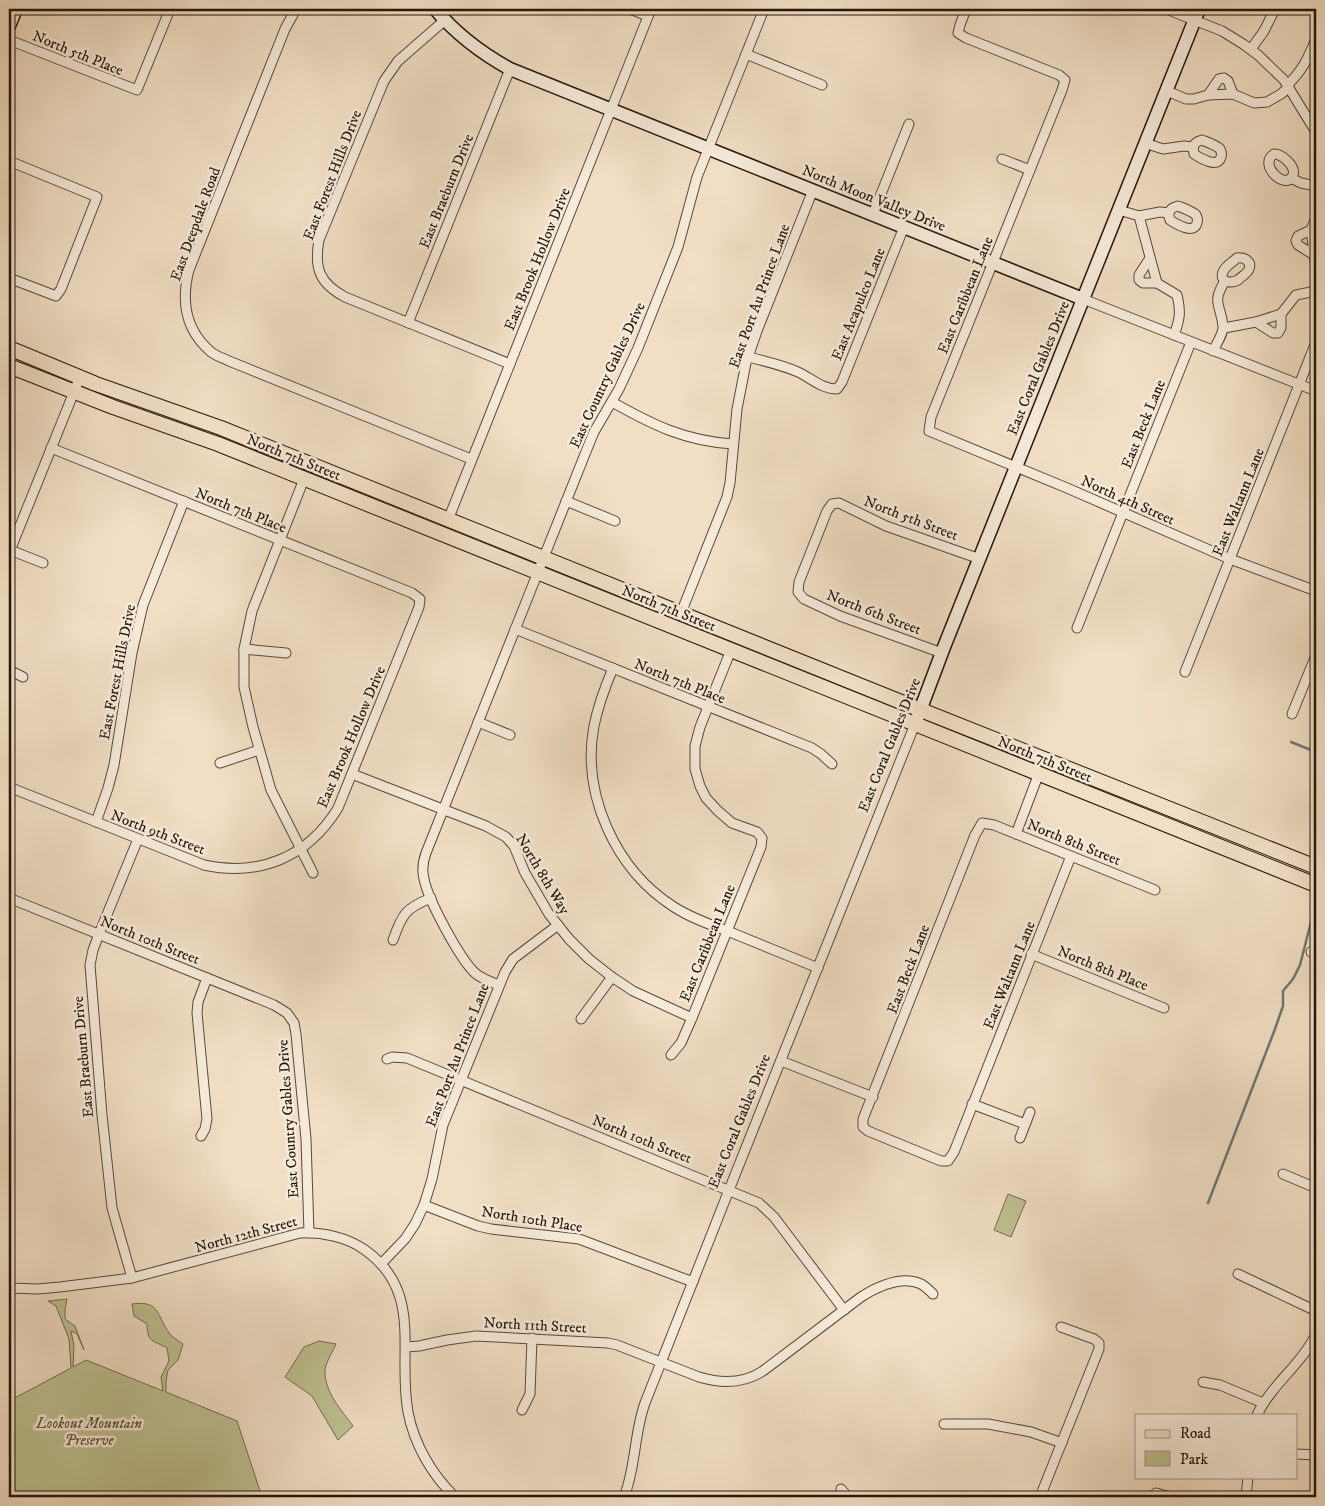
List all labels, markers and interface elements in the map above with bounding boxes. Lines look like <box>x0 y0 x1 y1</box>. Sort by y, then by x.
street label: North 5th Place <box>30 27 126 80</box>
street label: East Forest Hills Drive <box>299 107 366 243</box>
street label: East Braeburn Drive <box>415 131 478 251</box>
street label: North Moon Valley Drive <box>799 161 949 236</box>
street label: East Deepdale Road <box>166 164 225 284</box>
street label: East Brook Hollow Drive <box>500 185 575 333</box>
street label: East Port Au Prince Lane <box>724 221 794 371</box>
street label: East Caribbean Lane <box>933 234 998 357</box>
street label: East Acapulco Lane <box>827 245 890 363</box>
street label: East Coral Gables Drive <box>1003 298 1074 438</box>
street label: East Country Gables Drive <box>565 299 650 451</box>
street label: East Beck Lane <box>1117 377 1170 471</box>
street label: North 7th Street <box>244 430 344 485</box>
street label: East Waltann Lane <box>1208 445 1269 559</box>
street label: North 4th Street <box>1078 471 1178 530</box>
street label: North 7th Place <box>192 484 289 537</box>
street label: North 5th Street <box>861 492 961 545</box>
street label: North 7th Street <box>619 581 719 636</box>
street label: North 6th Street <box>824 586 924 639</box>
street label: East Forest Hills Drive <box>95 603 140 742</box>
street label: North 7th Place <box>631 655 728 708</box>
street label: East Brook Hollow Drive <box>313 663 390 811</box>
street label: East Coral Gables Drive <box>854 675 925 815</box>
street label: North 7th Street <box>995 732 1095 787</box>
street label: North 9th Street <box>108 806 208 859</box>
street label: North 8th Street <box>1024 815 1124 870</box>
street label: North 8th Way <box>511 831 574 919</box>
street label: East Caribbean Lane <box>675 882 740 1005</box>
street label: North 10th Street <box>97 912 203 969</box>
street label: East Waltann Lane <box>979 918 1040 1032</box>
street label: East Beck Lane <box>883 922 934 1016</box>
street label: North 8th Place <box>1055 942 1151 995</box>
street label: East Port Au Prince Lane <box>421 981 494 1130</box>
street label: East Braeburn Drive <box>69 995 98 1119</box>
street label: East Country Gables Drive <box>273 1039 304 1199</box>
street label: East Coral Gables Drive <box>704 1051 775 1191</box>
street label: North 10th Street <box>589 1111 695 1168</box>
street label: North 10th Place <box>480 1202 584 1237</box>
street label: North 12th Street <box>193 1212 299 1257</box>
street label: North 11th Street <box>483 1313 587 1338</box>
park label: Lookout Mountain Preserve <box>35 1414 142 1450</box>
legend <box>1135 1414 1298 1478</box>
text: Road <box>1180 1424 1212 1443</box>
text: Park <box>1180 1450 1209 1469</box>

